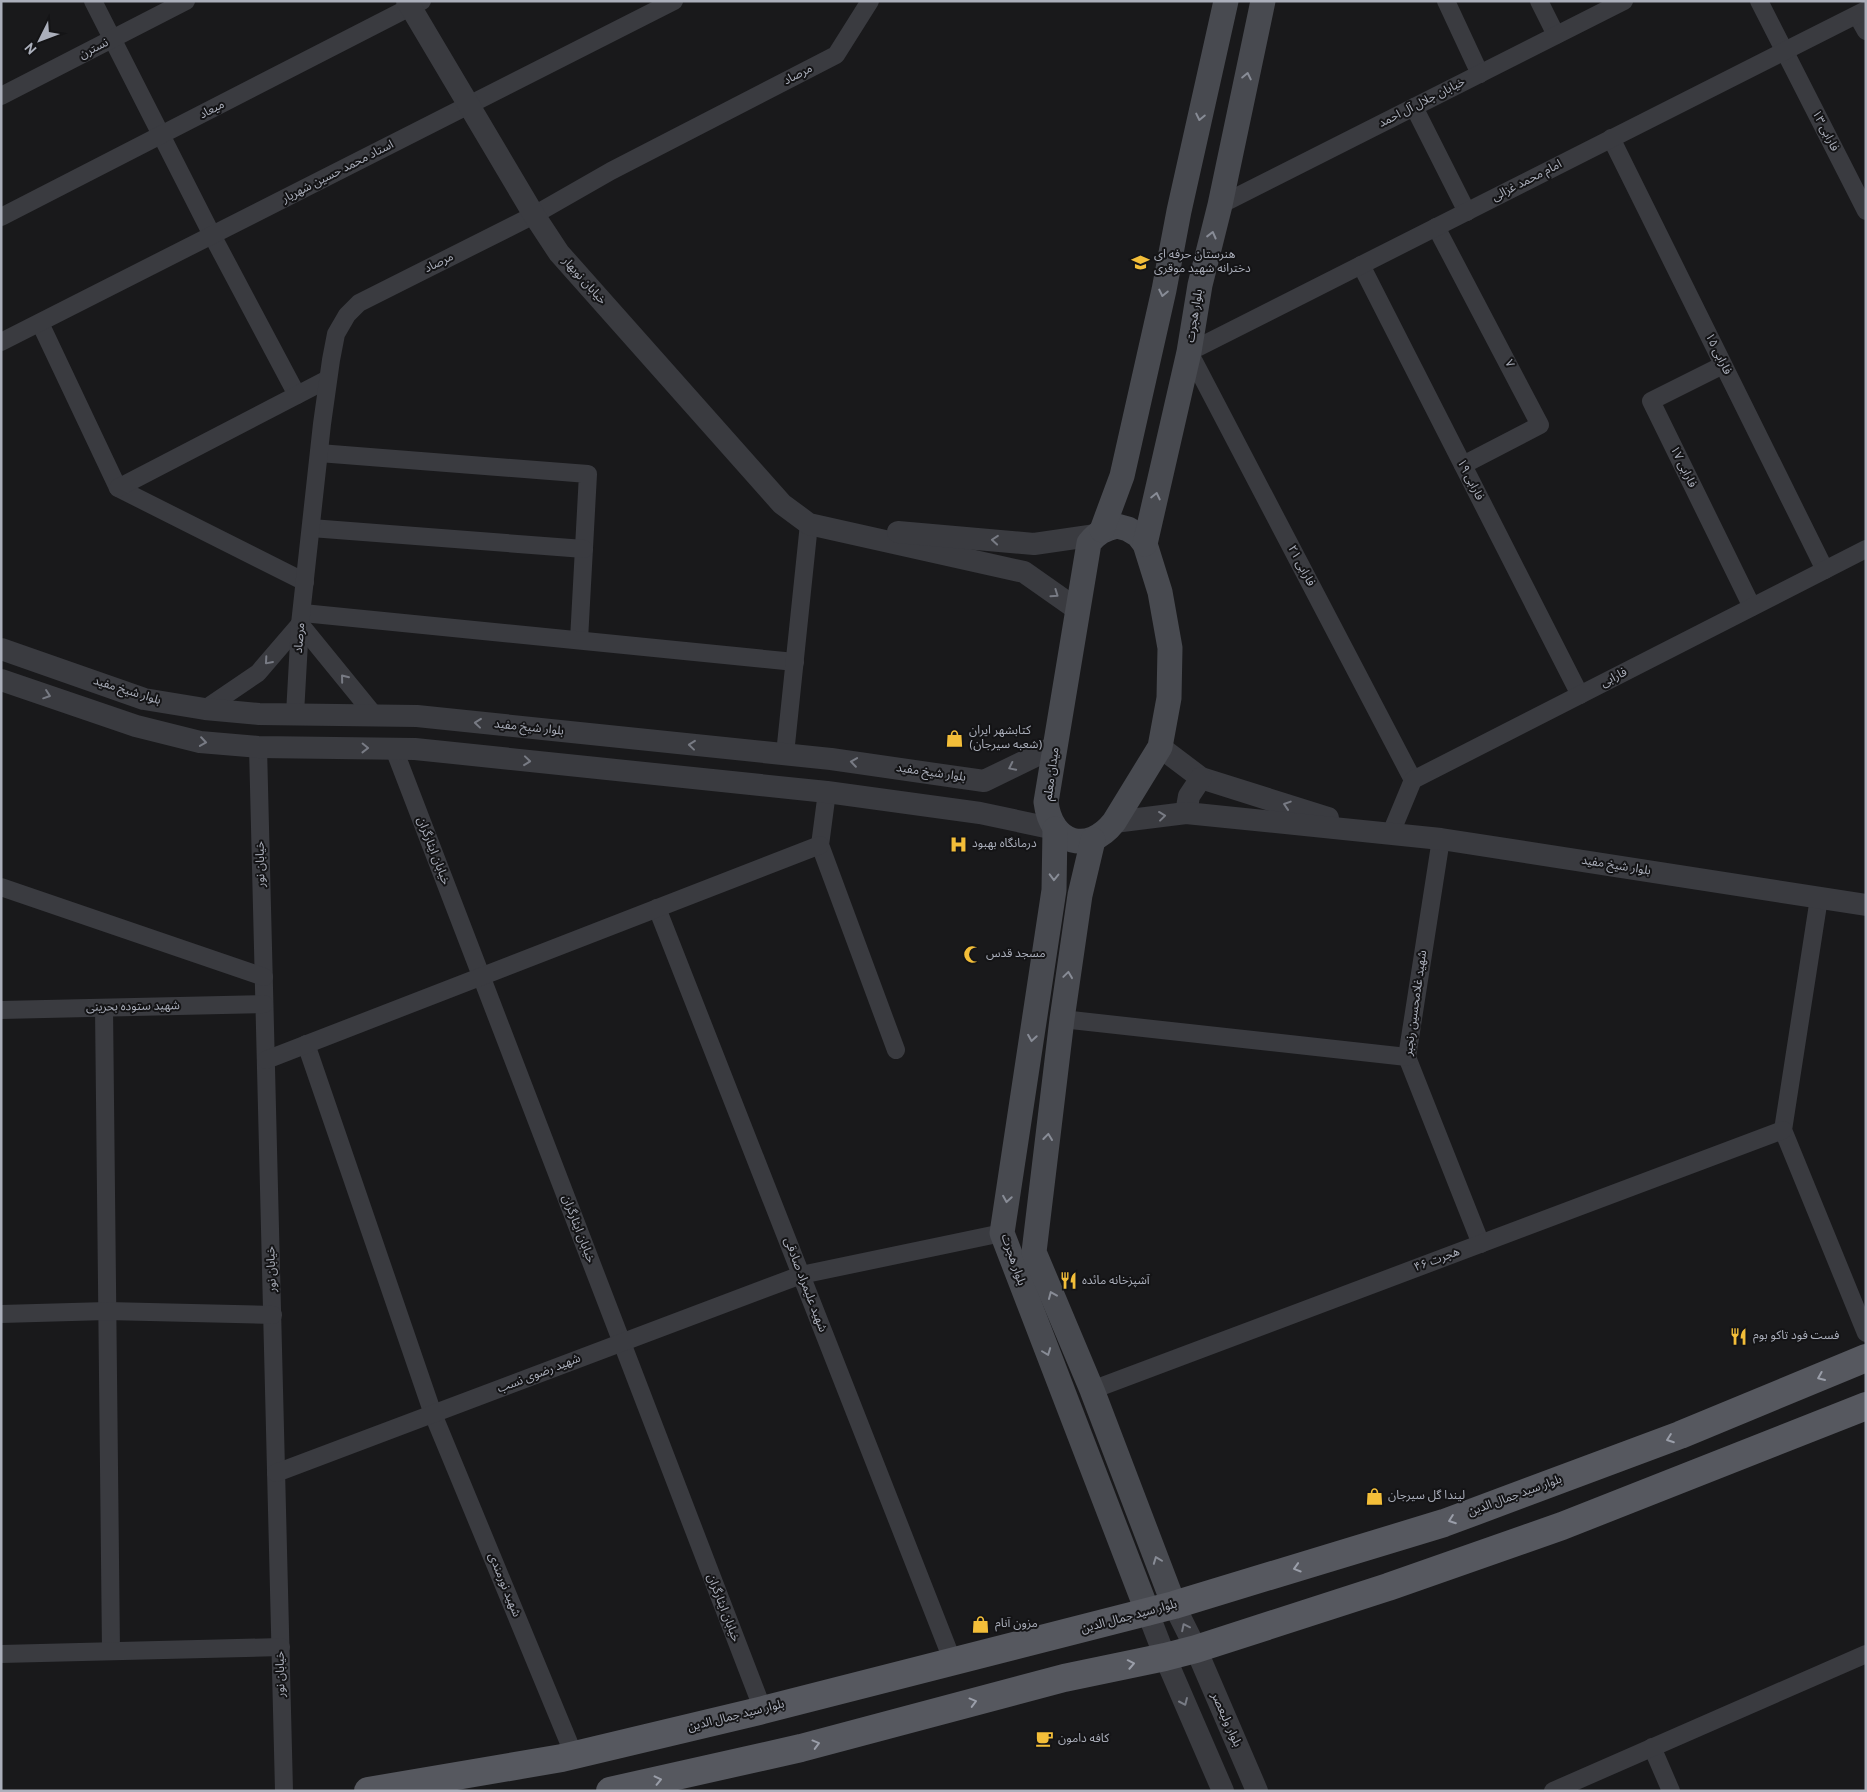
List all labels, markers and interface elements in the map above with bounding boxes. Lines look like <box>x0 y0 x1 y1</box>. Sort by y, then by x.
north arrow <box>15 15 65 65</box>
street label: نسترن <box>77 35 111 63</box>
text: N <box>22 38 41 57</box>
street label: مرصاد <box>781 61 815 89</box>
one-way arrow <box>1241 72 1252 80</box>
street label: خیابان جلال آل احمد <box>1376 74 1468 132</box>
street label: میعاد <box>197 97 227 123</box>
street label: فارابی ۱۳ <box>1808 108 1842 154</box>
one-way arrow <box>1195 113 1206 122</box>
street label: استاد محمد حسین شهریار <box>278 137 397 208</box>
street label: امام محمد غزالی <box>1489 156 1565 206</box>
one-way arrow <box>1207 231 1217 239</box>
place label: هنرستان حرفه ای دخترانه شهید موقری <box>1154 247 1251 277</box>
street label: مرصاد <box>422 249 456 277</box>
school or university icon: هنرستان حرفه ای دخترانه شهید موقری <box>1130 252 1150 272</box>
street label: خیابان نوبهار <box>558 253 610 308</box>
street label: بلوار هجرت <box>1183 288 1207 344</box>
one-way arrow <box>1159 289 1169 298</box>
street label: فارابی ۱۵ <box>1701 331 1735 377</box>
street label: ۷ <box>1500 357 1518 371</box>
street label: فارابی ۱۷ <box>1666 444 1700 490</box>
street label: فارابی ۱۹ <box>1453 457 1487 503</box>
one-way arrow <box>1150 492 1161 501</box>
one-way arrow <box>991 535 999 546</box>
street label: فارابی ۲۱ <box>1284 543 1318 589</box>
one-way arrow <box>1050 588 1059 597</box>
street label: مرصاد <box>291 622 309 654</box>
one-way arrow <box>266 655 274 664</box>
street label: فارابی <box>1598 665 1630 691</box>
street label: بلوار شیخ مفید <box>91 673 163 709</box>
one-way arrow <box>342 675 350 684</box>
one-way arrow <box>43 690 51 700</box>
street label: بلوار شیخ مفید <box>493 716 565 740</box>
one-way arrow <box>474 717 482 728</box>
place label: کتابشهر ایران (شعبه سیرجان) <box>969 723 1043 753</box>
shop icon: کتابشهر ایران (شعبه سیرجان) <box>945 728 965 748</box>
one-way arrow <box>199 736 207 747</box>
one-way arrow <box>688 740 696 751</box>
one-way arrow <box>362 743 369 753</box>
street label: میدان معلم <box>1040 746 1064 802</box>
one-way arrow <box>523 755 531 766</box>
one-way arrow <box>849 758 858 768</box>
street label: بلوار شیخ مفید <box>895 760 967 786</box>
one-way arrow <box>1008 761 1017 771</box>
one-way arrow <box>1283 800 1292 810</box>
one-way arrow <box>1159 811 1167 822</box>
street label: خیابان ایثارگران <box>413 815 453 887</box>
hospital icon: درمانگاه بهبود <box>948 834 968 854</box>
place label: درمانگاه بهبود <box>972 836 1037 852</box>
street label: خیابان نور <box>253 841 269 888</box>
street label: بلوار شیخ مفید <box>1580 853 1652 879</box>
one-way arrow <box>1049 874 1059 882</box>
mosque icon: مسجد قدس <box>962 944 982 964</box>
place label: مسجد قدس <box>986 946 1046 962</box>
street label: شهید غلامحسین رنجبر <box>1401 949 1431 1058</box>
one-way arrow <box>1063 971 1073 980</box>
street label: شهید ستوده بحرینی <box>86 998 180 1016</box>
one-way arrow <box>1028 1034 1038 1043</box>
one-way arrow <box>1042 1132 1053 1140</box>
street label: خیابان ایثارگران <box>558 1193 598 1265</box>
one-way arrow <box>1002 1195 1013 1203</box>
street label: بلوار هجرت <box>997 1232 1029 1288</box>
street label: شهید علیمراد صادقی <box>780 1235 830 1335</box>
street label: هجرت ۴۶ <box>1412 1244 1462 1276</box>
street label: خیابان نور <box>263 1246 281 1293</box>
restaurant icon: آشپزخانه مائده <box>1058 1271 1078 1291</box>
place label: آشپزخانه مائده <box>1082 1273 1150 1289</box>
one-way arrow <box>1048 1291 1059 1300</box>
restaurant icon: فست فود تاکو بوم <box>1729 1326 1749 1346</box>
place label: فست فود تاکو بوم <box>1753 1328 1839 1344</box>
one-way arrow <box>1042 1348 1052 1356</box>
street label: شهید رضوی نسب <box>495 1351 583 1397</box>
one-way arrow <box>1817 1371 1826 1381</box>
one-way arrow <box>1667 1433 1675 1443</box>
street label: بلوار سید جمال الدین <box>1466 1472 1564 1520</box>
shop icon: لیندا گل سیرجان <box>1364 1486 1384 1506</box>
place label: لیندا گل سیرجان <box>1388 1488 1465 1504</box>
one-way arrow <box>1449 1514 1457 1524</box>
street label: شهید نورمندی <box>484 1551 524 1619</box>
one-way arrow <box>1153 1556 1163 1565</box>
one-way arrow <box>1294 1562 1302 1572</box>
street label: خیابان ایثارگران <box>703 1572 743 1644</box>
street label: بلوار سید جمال الدین <box>1079 1596 1179 1638</box>
shop icon: مزون آنام <box>971 1614 991 1634</box>
place label: مزون آنام <box>995 1616 1038 1632</box>
one-way arrow <box>1181 1623 1191 1632</box>
street label: خیابان نور <box>273 1651 289 1698</box>
one-way arrow <box>1126 1659 1135 1670</box>
street label: بلوار ولیعصر <box>1207 1689 1245 1750</box>
street label: بلوار سید جمال الدین <box>686 1696 786 1736</box>
one-way arrow <box>968 1697 976 1707</box>
one-way arrow <box>1177 1697 1188 1706</box>
cafe icon: کافه دامون <box>1034 1729 1054 1749</box>
place label: کافه دامون <box>1058 1731 1110 1747</box>
one-way arrow <box>811 1739 819 1749</box>
one-way arrow <box>653 1775 662 1786</box>

